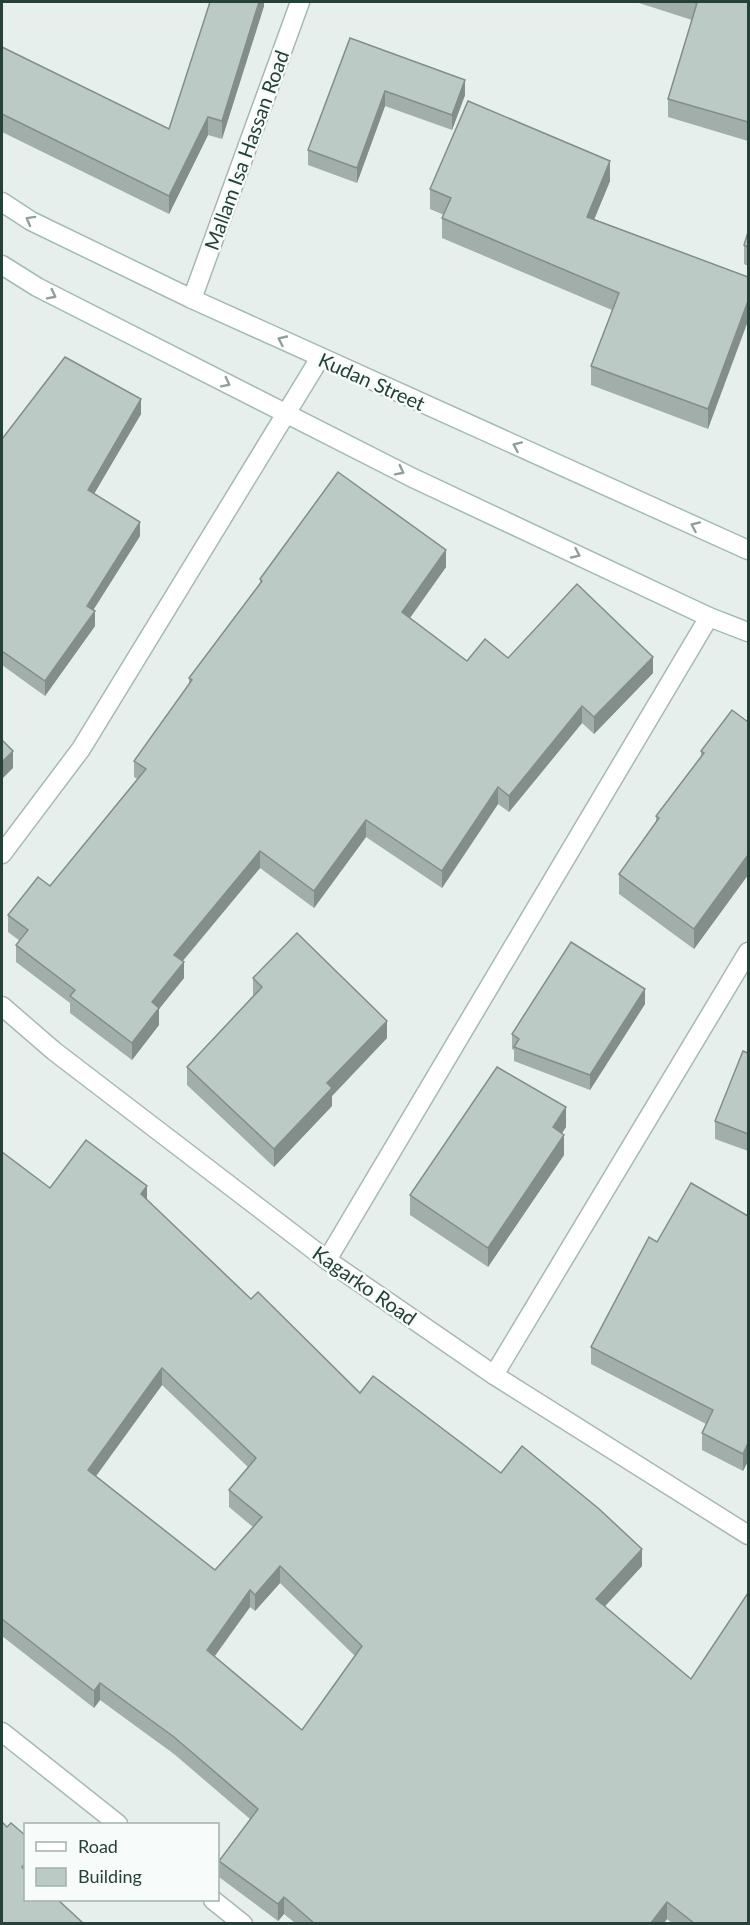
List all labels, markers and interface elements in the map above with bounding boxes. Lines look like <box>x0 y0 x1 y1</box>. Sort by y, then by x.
street label: Mallam Isa Hassan Road <box>199 47 293 253</box>
one-way arrow <box>26 215 36 227</box>
one-way arrow <box>45 287 56 299</box>
one-way arrow <box>277 336 288 348</box>
street label: Kudan Street <box>315 347 429 415</box>
one-way arrow <box>219 376 230 387</box>
one-way arrow <box>513 441 524 453</box>
one-way arrow <box>393 464 404 475</box>
one-way arrow <box>691 521 702 533</box>
one-way arrow <box>569 547 580 559</box>
street label: Kagarko Road <box>308 1240 422 1330</box>
legend <box>24 1823 219 1901</box>
text: Road <box>78 1835 118 1857</box>
text: Building <box>78 1865 142 1887</box>

